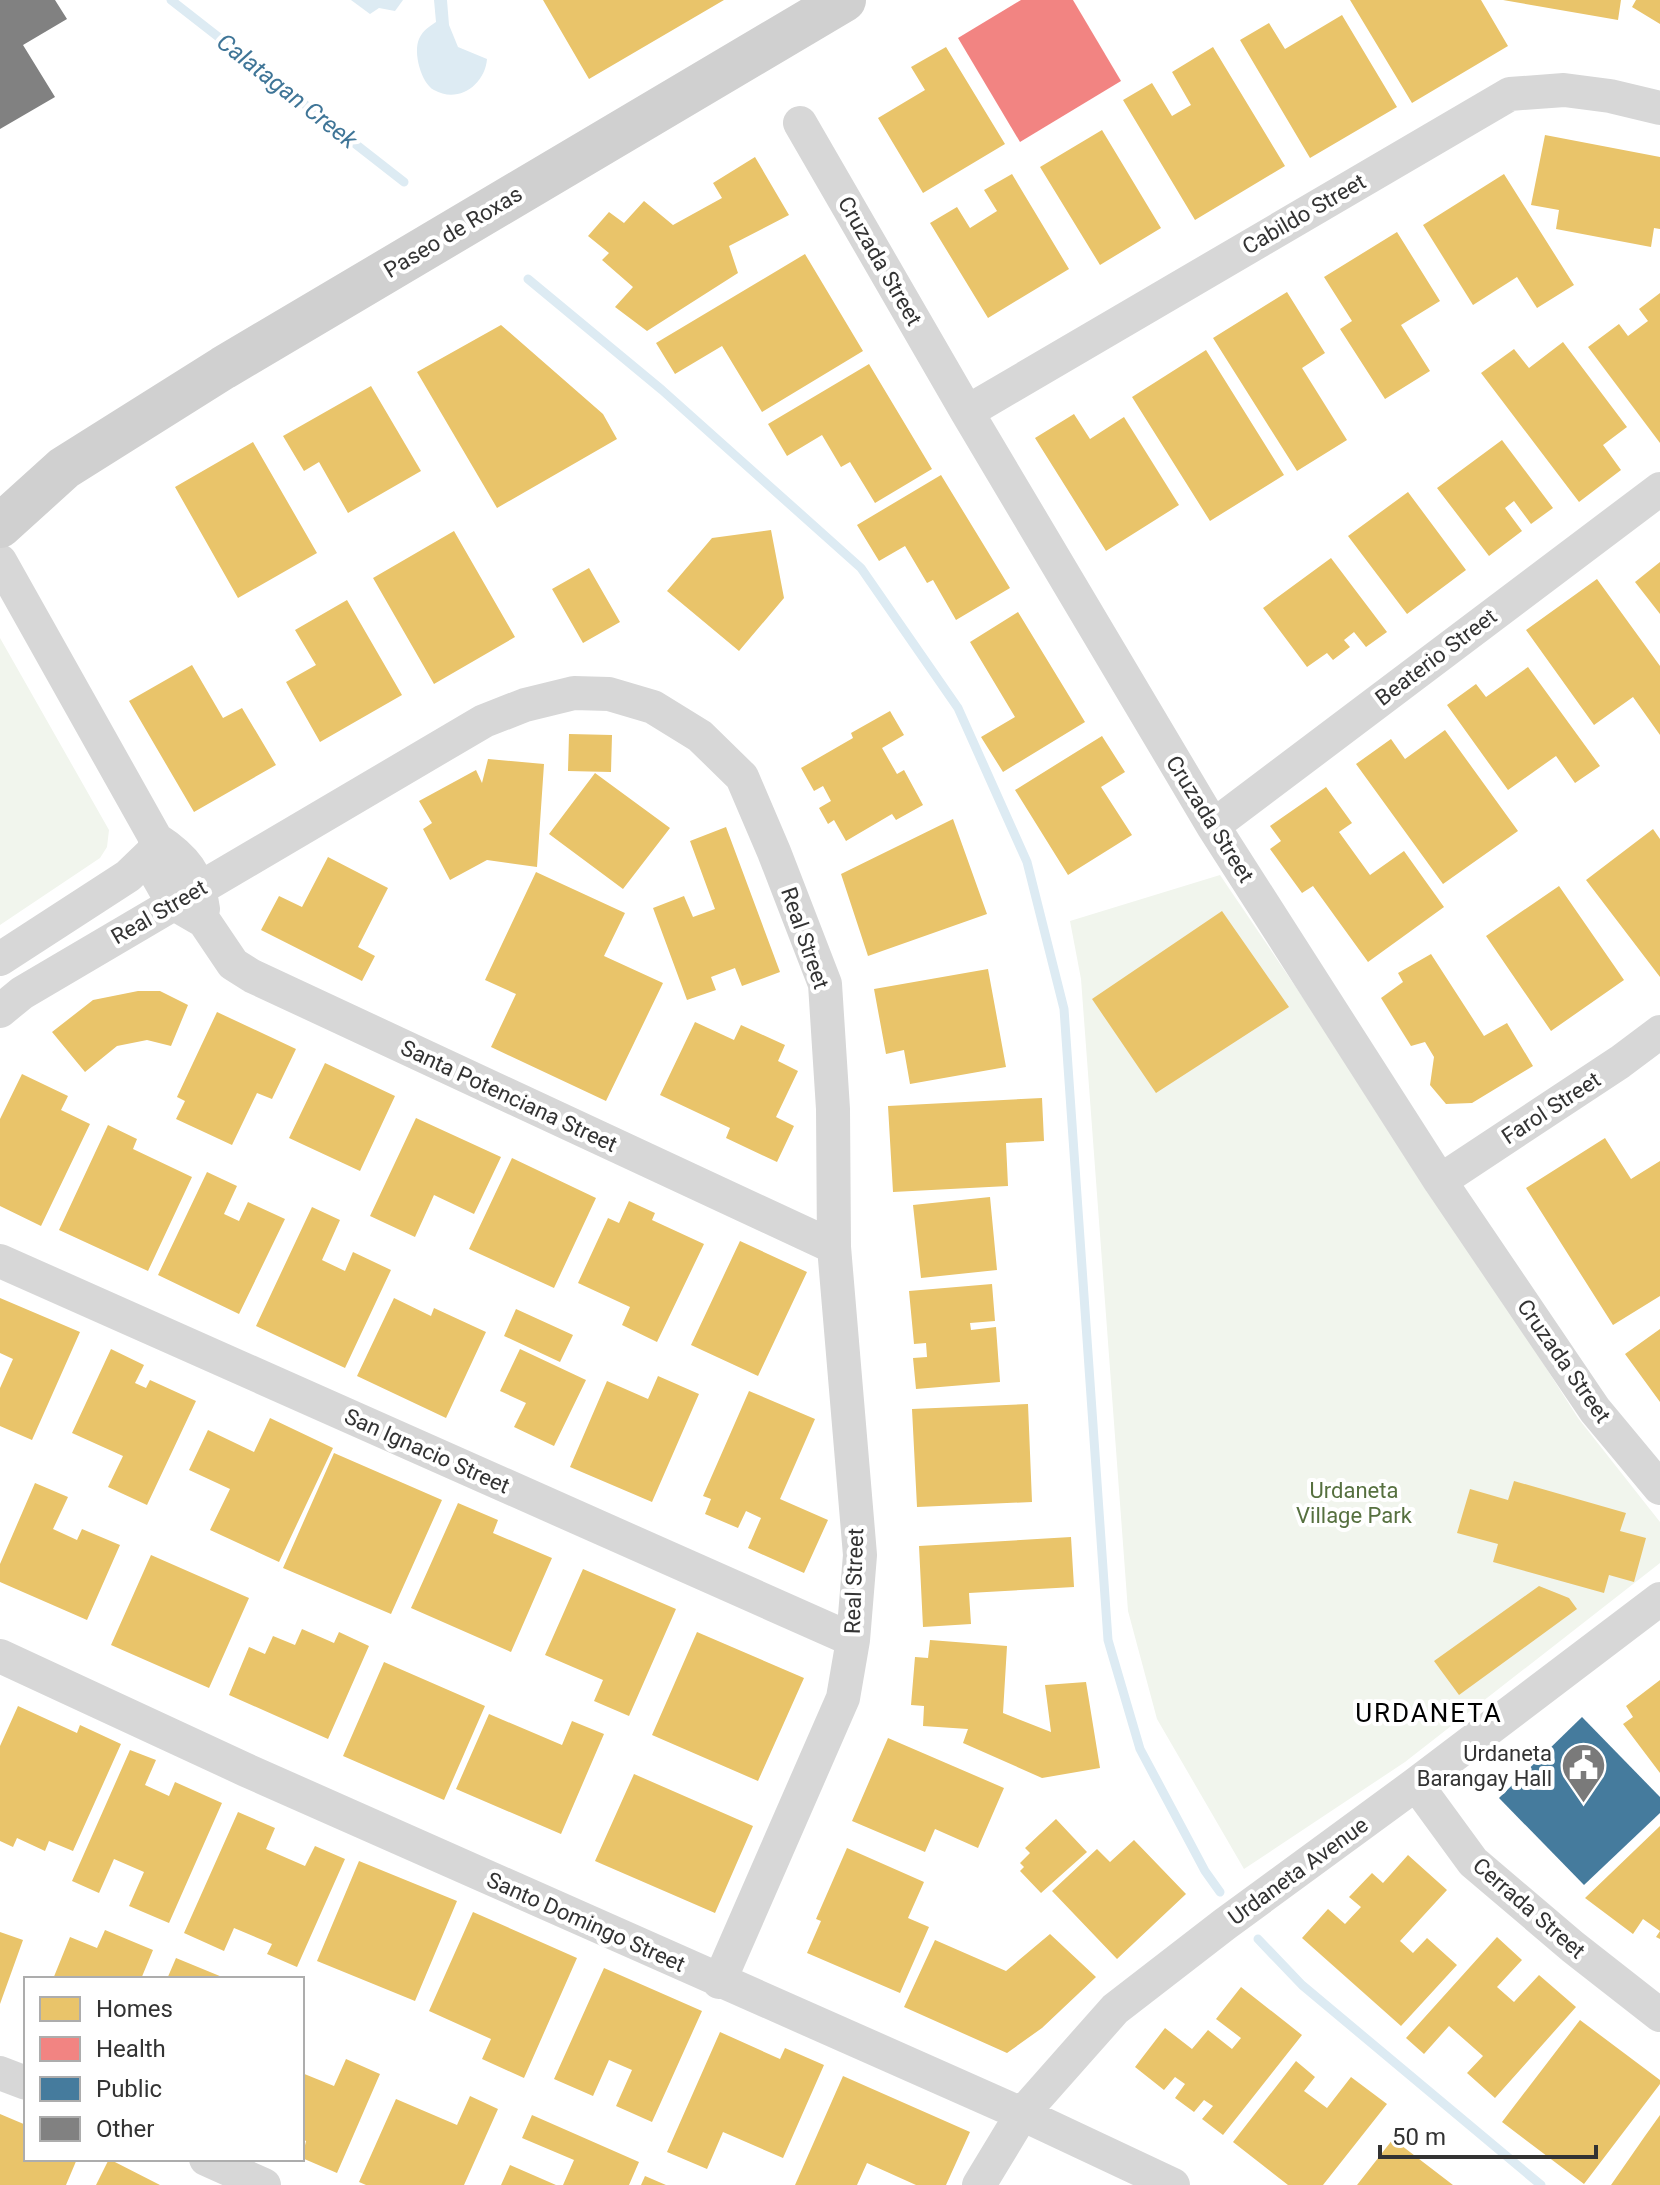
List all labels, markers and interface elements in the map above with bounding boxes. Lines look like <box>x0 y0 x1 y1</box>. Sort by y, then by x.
water label: Calatagan Creek <box>211 28 364 155</box>
street label: Cabildo Street <box>1238 169 1370 259</box>
street label: Paseo de Roxas <box>380 181 526 283</box>
street label: Cruzada Street <box>833 192 927 330</box>
street label: Beaterio Street <box>1371 603 1501 711</box>
street label: Cruzada Street <box>1161 751 1259 887</box>
street label: Real Street <box>107 875 211 949</box>
street label: Real Street <box>776 884 834 992</box>
street label: Santa Potenciana Street <box>397 1035 621 1157</box>
street label: Farol Street <box>1497 1067 1605 1149</box>
street label: Cruzada Street <box>1512 1295 1616 1427</box>
street label: San Ignacio Street <box>341 1403 513 1499</box>
park label: Urdaneta Village Park <box>1296 1478 1413 1528</box>
street label: Real Street <box>840 1528 868 1634</box>
district label: URDANETA <box>1355 1698 1503 1728</box>
place label: Urdaneta Barangay Hall <box>1417 1741 1552 1791</box>
public building icon: Urdaneta Barangay Hall <box>1559 1742 1607 1805</box>
street label: Urdaneta Avenue <box>1223 1812 1373 1930</box>
street label: Cerrada Street <box>1468 1853 1590 1963</box>
street label: Santo Domingo Street <box>483 1867 689 1977</box>
legend <box>24 1977 304 2161</box>
text: Homes <box>96 1995 173 2023</box>
text: Health <box>96 2035 166 2063</box>
text: Public <box>96 2075 162 2103</box>
scale bar <box>1380 2109 1596 2159</box>
text: Other <box>96 2115 154 2143</box>
text: 50 m <box>1392 2123 1446 2151</box>

